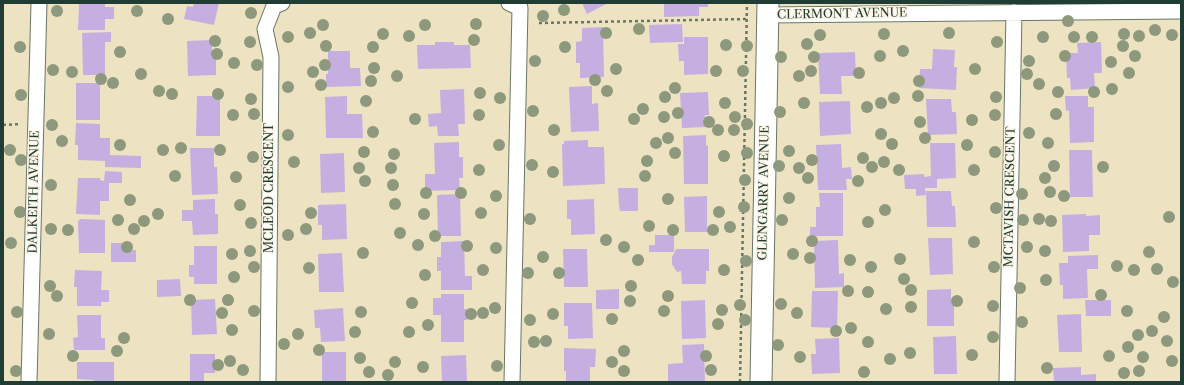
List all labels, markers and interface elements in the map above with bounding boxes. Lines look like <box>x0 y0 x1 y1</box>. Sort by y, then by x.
street label: CLERMONT AVENUE <box>777 6 907 22</box>
street label: MCLEOD CRESCENT <box>263 123 277 253</box>
street label: GLENGARRY AVENUE <box>756 125 772 261</box>
street label: MCTAVISH CRESCENT <box>1002 126 1018 268</box>
street label: DALKEITH AVENUE <box>26 130 42 254</box>

